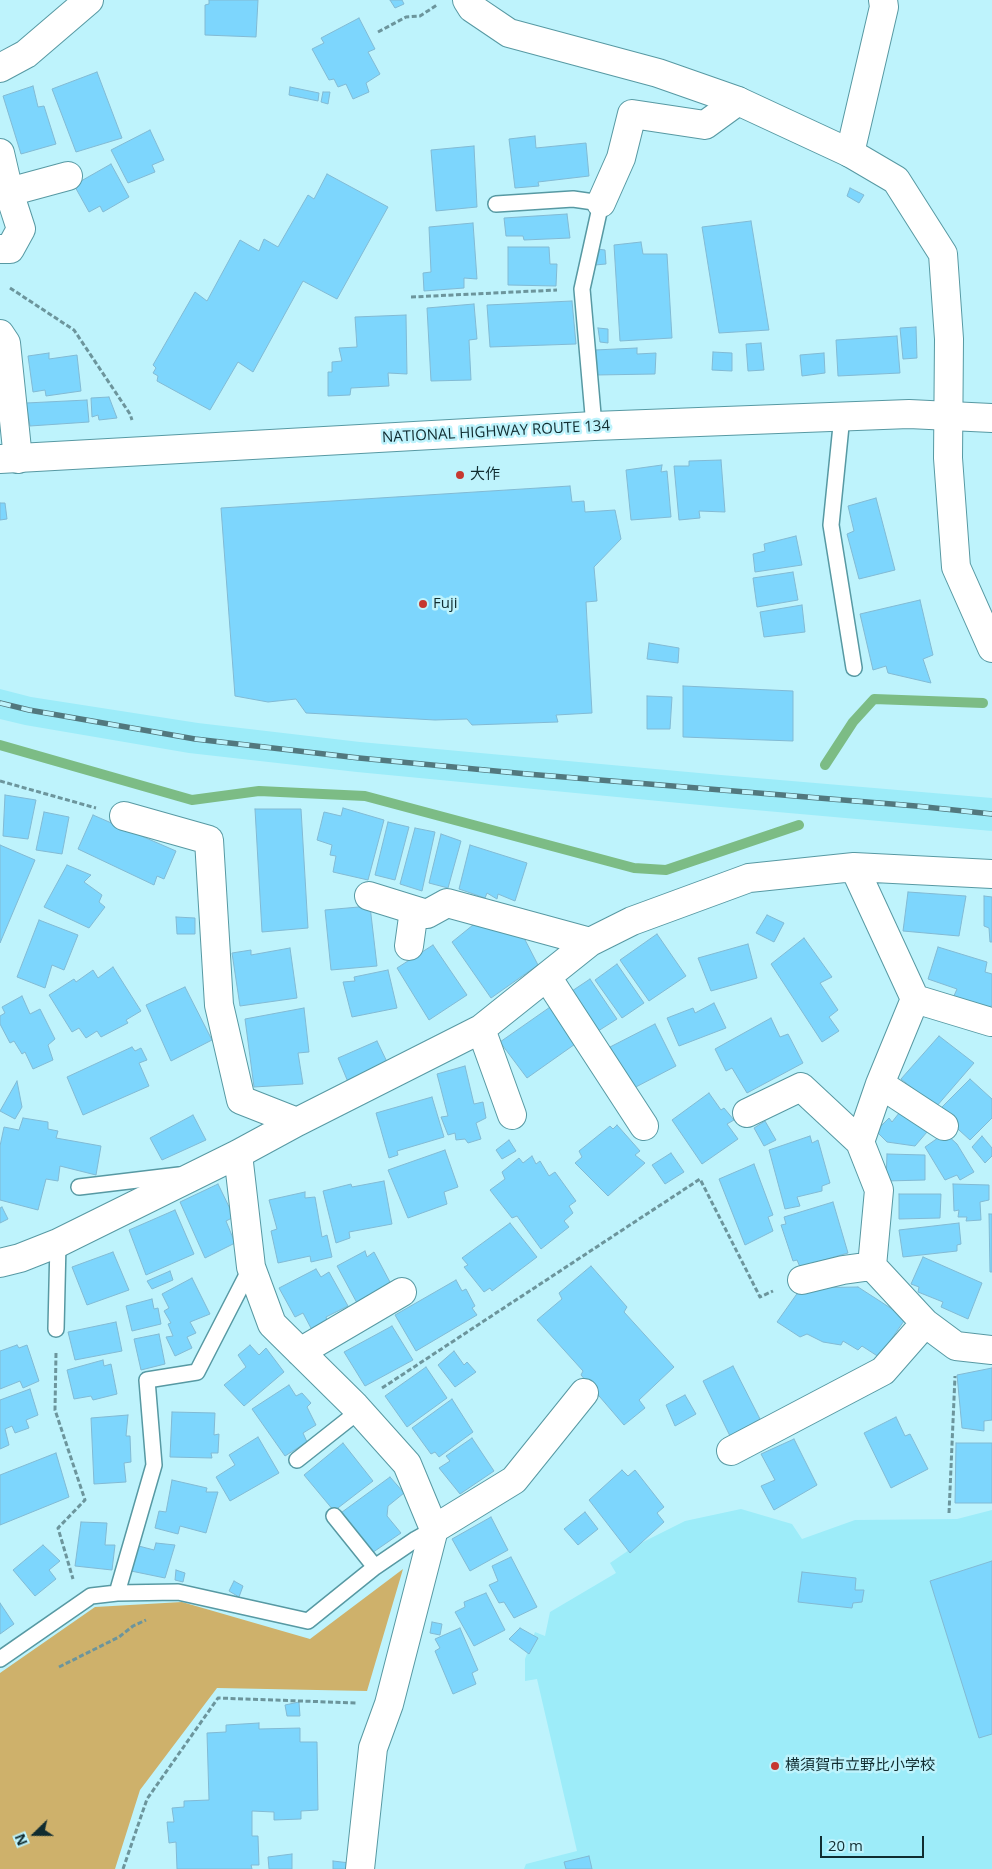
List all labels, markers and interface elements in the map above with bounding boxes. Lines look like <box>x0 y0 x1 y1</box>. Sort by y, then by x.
street label: NATIONAL HIGHWAY ROUTE 134 <box>382 417 610 447</box>
place label: 大作 <box>470 466 500 484</box>
marker: 大作 <box>454 469 466 481</box>
place label: Fuji <box>433 595 458 613</box>
marker: Fuji <box>417 598 429 610</box>
place label: 横須賀市立野比小学校 <box>785 1757 935 1775</box>
marker: 横須賀市立野比小学校 <box>769 1760 781 1772</box>
north arrow <box>10 1809 60 1859</box>
scale bar <box>822 1826 926 1858</box>
text: N <box>10 1831 32 1849</box>
text: 20 m <box>828 1835 863 1855</box>

